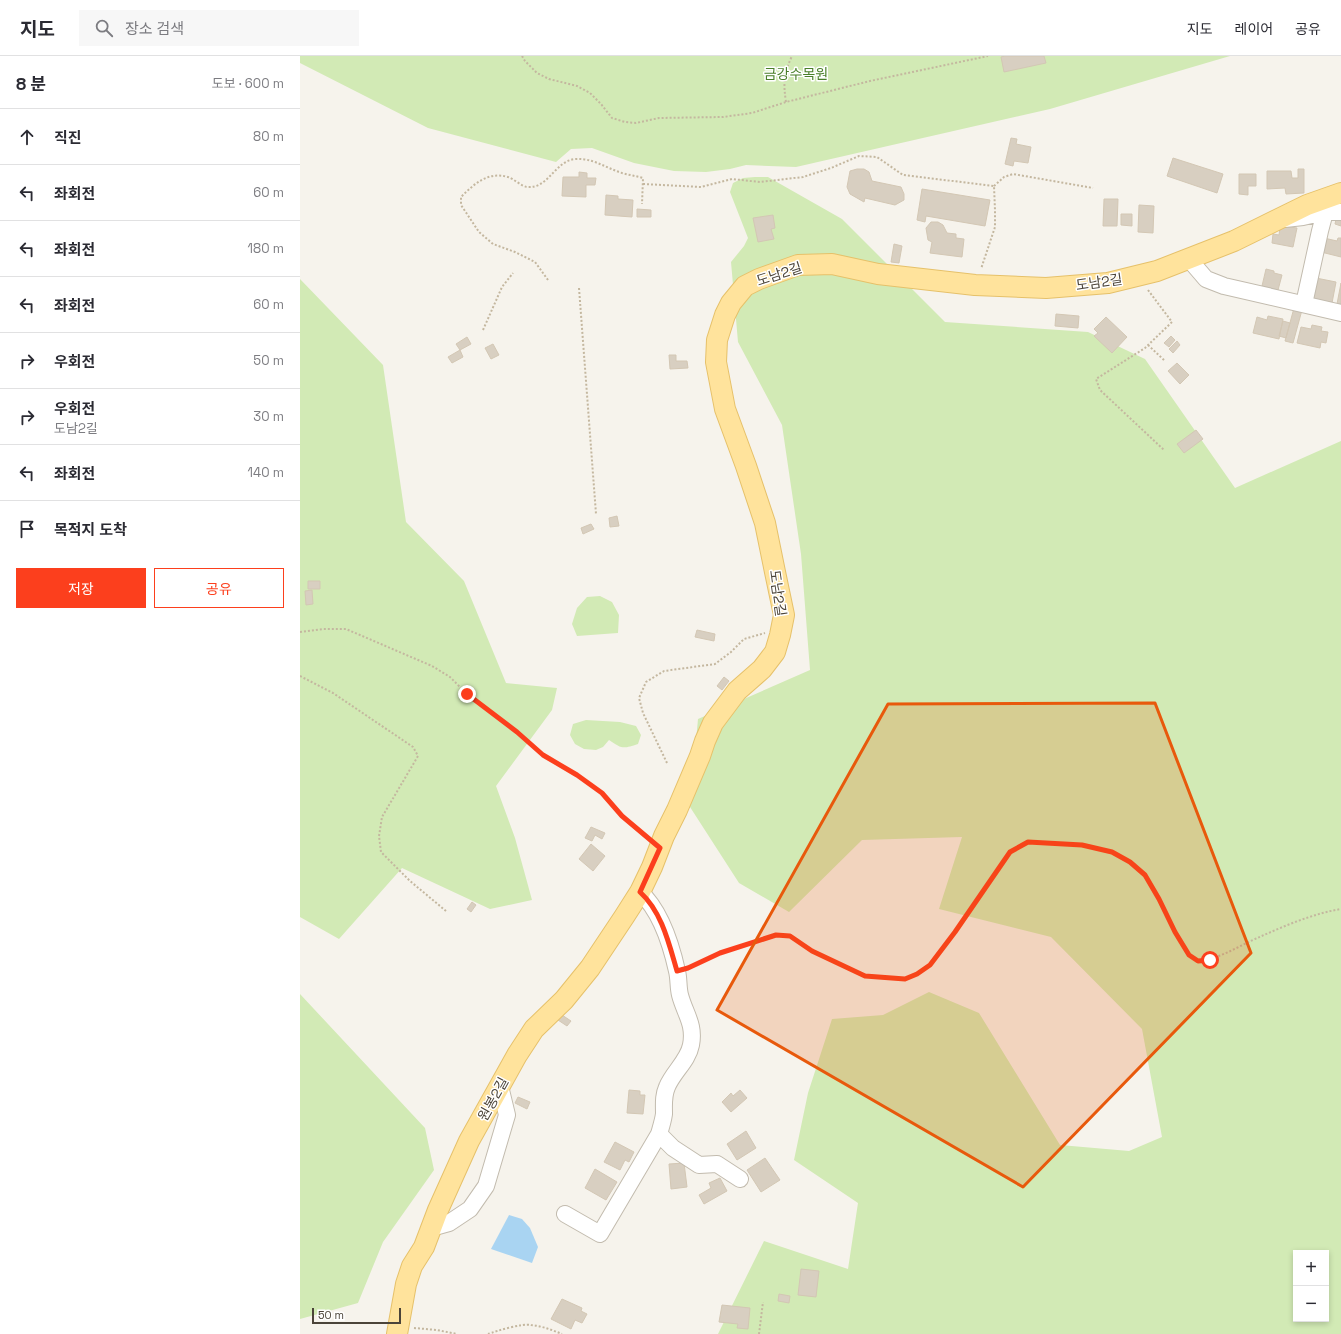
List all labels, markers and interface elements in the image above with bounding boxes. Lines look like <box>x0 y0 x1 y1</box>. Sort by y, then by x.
search box <box>79 10 359 46</box>
text: 지도 <box>20 17 55 42</box>
icon: search <box>93 17 115 39</box>
text: 장소 검색 <box>125 19 184 38</box>
text: 지도 <box>1187 20 1213 38</box>
text: 레이어 <box>1235 20 1273 38</box>
text: 공유 <box>1295 20 1321 38</box>
park label: 금강수목원 <box>764 65 828 83</box>
text: 8 분 <box>16 73 46 95</box>
text: 도보 · 600 m <box>212 75 284 92</box>
icon: ahead <box>16 126 38 148</box>
text: 직진 <box>54 128 82 147</box>
text: 80 m <box>253 128 284 145</box>
icon: left <box>16 182 38 204</box>
text: 좌회전 <box>54 184 95 203</box>
text: 60 m <box>253 184 284 201</box>
icon: left <box>16 238 38 260</box>
text: 좌회전 <box>54 240 95 259</box>
text: 180 m <box>248 240 284 257</box>
street label: 도남2길 <box>754 258 804 290</box>
street label: 도남2길 <box>1074 270 1124 294</box>
icon: left <box>16 294 38 316</box>
text: 좌회전 <box>54 296 95 315</box>
text: 60 m <box>253 296 284 313</box>
icon: right <box>16 350 38 372</box>
text: 우회전 <box>54 352 95 371</box>
text: 50 m <box>253 352 284 369</box>
text: 우회전 <box>54 399 95 418</box>
icon: right <box>16 406 38 428</box>
text: 30 m <box>253 408 284 425</box>
text: 도남2길 <box>54 420 98 437</box>
icon: left <box>16 462 38 484</box>
text: 좌회전 <box>54 464 95 483</box>
text: 140 m <box>248 464 284 481</box>
icon: arrive <box>16 518 38 540</box>
text: 목적지 도착 <box>54 520 127 539</box>
button: 저장 <box>16 568 146 608</box>
button: 공유 <box>154 568 284 608</box>
street label: 도남2길 <box>766 568 790 618</box>
route end <box>458 685 476 703</box>
route start <box>1201 951 1219 969</box>
street label: 원봉2길 <box>474 1074 512 1124</box>
map controls <box>1293 1250 1329 1322</box>
button: + <box>1293 1250 1329 1286</box>
button: − <box>1293 1286 1329 1322</box>
scale bar <box>312 1306 401 1325</box>
text: 50 m <box>318 1308 344 1322</box>

